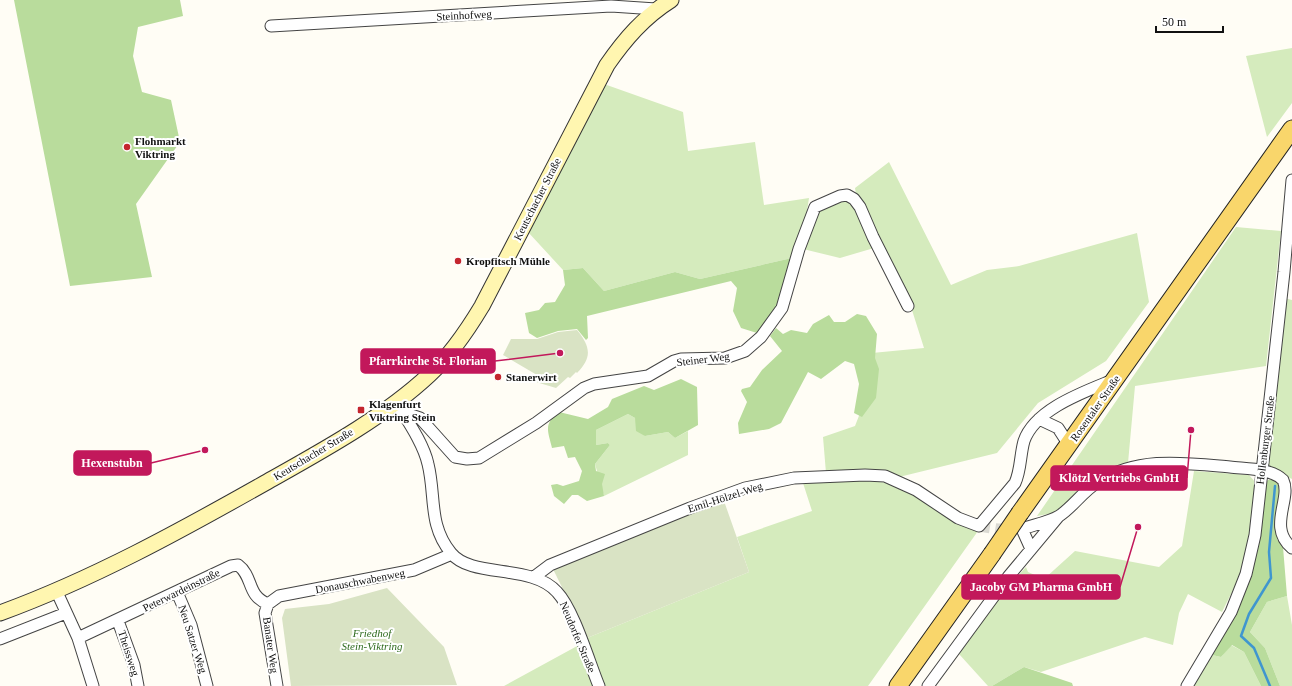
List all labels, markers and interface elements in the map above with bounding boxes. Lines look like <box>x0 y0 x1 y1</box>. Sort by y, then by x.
street label: Steinhofweg <box>436 8 493 22</box>
scale bar <box>1156 8 1223 34</box>
text: 50 m <box>1162 15 1187 29</box>
place label: Flohmarkt Viktring <box>135 135 186 160</box>
marker: Flohmarkt Viktring <box>122 142 132 152</box>
street label: Keutschacher Straße <box>511 156 563 242</box>
place label: Kropfitsch Mühle <box>466 255 550 267</box>
marker: Kropfitsch Mühle <box>453 256 463 266</box>
callout: Pfarrkirche St. Florian <box>361 349 495 373</box>
street label: Steiner Weg <box>676 350 731 368</box>
text: Pfarrkirche St. Florian <box>369 354 487 368</box>
place label: Stanerwirt <box>506 371 557 383</box>
marker: Stanerwirt <box>493 372 503 382</box>
street label: Rosentaler Straße <box>1068 373 1122 443</box>
street label: Hollenburger Straße <box>1254 395 1276 485</box>
place label: Klagenfurt Viktring Stein <box>369 398 436 423</box>
marker: Klagenfurt Viktring Stein <box>356 405 366 415</box>
street label: Keutschacher Straße <box>271 425 355 483</box>
callout: Hexenstubn <box>74 451 151 475</box>
text: Hexenstubn <box>81 456 143 470</box>
callout: Klötzl Vertriebs GmbH <box>1051 466 1187 490</box>
text: Klötzl Vertriebs GmbH <box>1059 471 1180 485</box>
street label: Emil-Hölzel-Weg <box>686 479 764 515</box>
street label: Peterwardeinstraße <box>140 566 222 614</box>
street label: Donauschwabenweg <box>314 566 406 596</box>
callout: Jacoby GM Pharma GmbH <box>962 575 1120 599</box>
text: Jacoby GM Pharma GmbH <box>970 580 1113 594</box>
street label: Neudorfer Straße <box>558 600 598 674</box>
street label: Neu Satzer Weg <box>176 603 210 675</box>
street label: Banater Weg <box>261 616 281 674</box>
park label: Friedhof Stein-Viktring <box>342 627 403 652</box>
street label: Theissweg <box>116 629 142 678</box>

